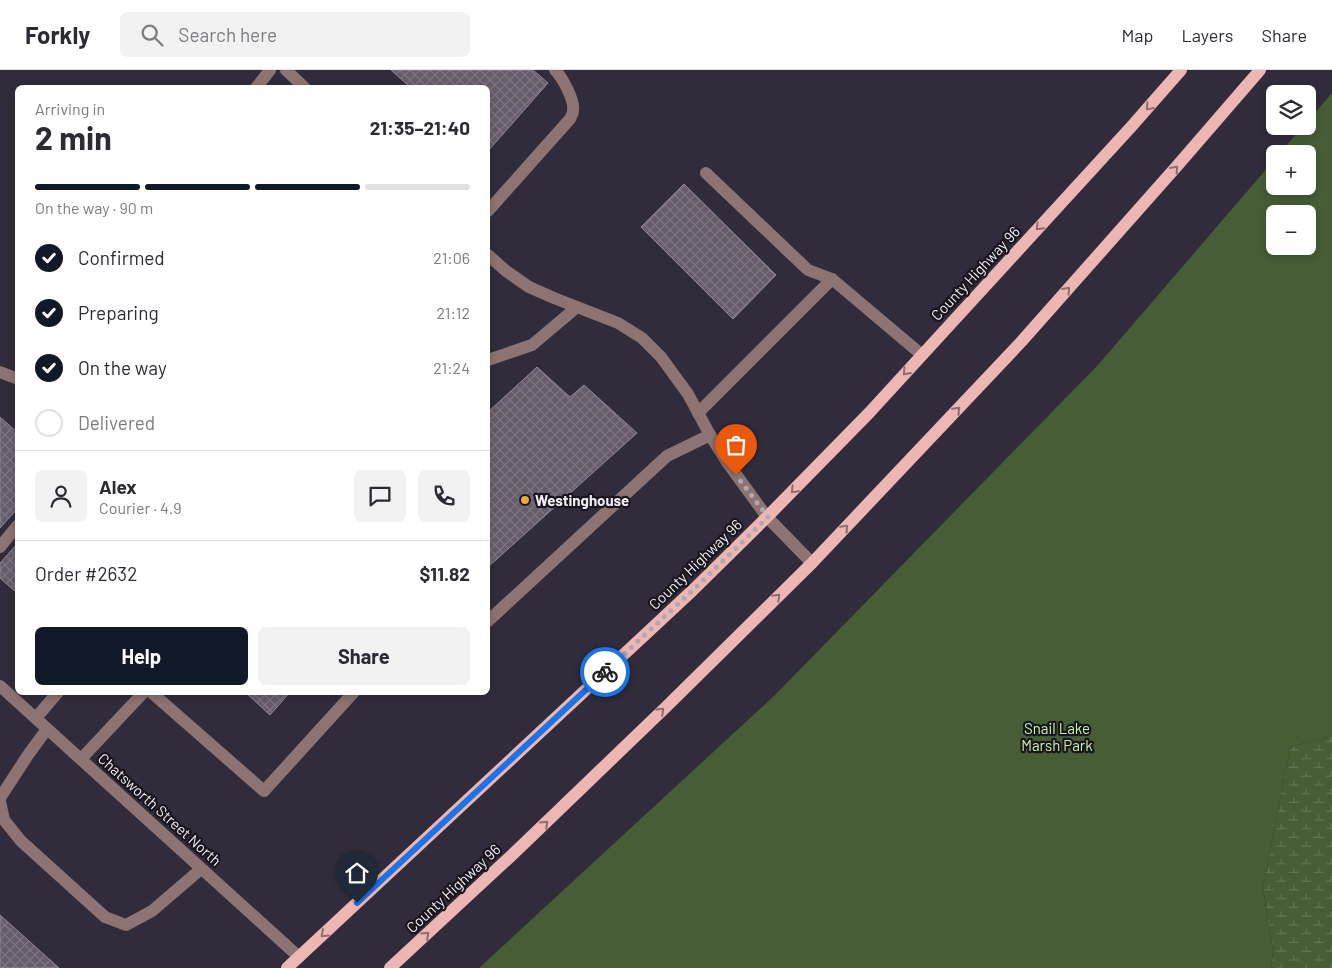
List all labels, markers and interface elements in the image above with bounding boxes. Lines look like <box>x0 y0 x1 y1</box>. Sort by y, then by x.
search box <box>120 12 470 57</box>
text: Forkly <box>25 20 90 49</box>
icon: search <box>138 21 166 49</box>
text: Search here <box>178 23 277 46</box>
text: Map <box>1121 24 1153 46</box>
text: Layers <box>1181 24 1234 46</box>
text: Share <box>1262 24 1307 46</box>
map controls <box>1266 85 1316 255</box>
button: layers <box>1266 85 1316 135</box>
text: Arriving in <box>35 99 105 118</box>
one-way arrow <box>1145 101 1154 110</box>
text: 21:35–21:40 <box>370 116 470 139</box>
text: 2 min <box>35 118 112 156</box>
button: + <box>1266 145 1316 195</box>
one-way arrow <box>1169 165 1178 174</box>
text: On the way · 90 m <box>35 198 153 217</box>
button: − <box>1266 205 1316 255</box>
one-way arrow <box>1036 221 1045 230</box>
street label: County Highway 96 <box>927 222 1023 324</box>
icon: check <box>35 244 63 272</box>
text: Confirmed <box>78 246 165 269</box>
text: 21:06 <box>433 248 470 267</box>
one-way arrow <box>1061 287 1070 296</box>
icon: check <box>35 299 63 327</box>
text: Preparing <box>78 301 159 324</box>
text: 21:12 <box>436 303 470 322</box>
icon: check <box>35 354 63 382</box>
text: On the way <box>78 356 167 379</box>
text: 21:24 <box>433 358 470 377</box>
one-way arrow <box>903 367 912 376</box>
one-way arrow <box>951 406 960 415</box>
text: Delivered <box>78 411 155 434</box>
pin <box>715 424 757 475</box>
icon: bag <box>722 431 750 459</box>
button: person <box>35 470 87 522</box>
button: chat <box>354 470 406 522</box>
button: phone <box>418 470 470 522</box>
text: Alex <box>99 475 137 498</box>
one-way arrow <box>791 484 800 493</box>
place label: Westinghouse <box>535 491 629 509</box>
marker: Westinghouse <box>519 494 531 506</box>
text: Courier · 4.9 <box>99 498 182 517</box>
street label: County Highway 96 <box>645 515 745 613</box>
one-way arrow <box>839 524 848 533</box>
text: Order #2632 <box>35 562 137 585</box>
text: $11.82 <box>419 562 470 585</box>
one-way arrow <box>771 594 780 603</box>
button: Help <box>35 627 248 685</box>
button: Share <box>258 627 470 685</box>
courier <box>580 647 630 697</box>
icon: bike <box>591 658 619 686</box>
one-way arrow <box>656 708 665 717</box>
park label: Snail Lake Marsh Park <box>1021 719 1093 754</box>
street label: Chatsworth Street North <box>95 749 225 869</box>
one-way arrow <box>539 821 548 830</box>
street label: County Highway 96 <box>402 840 504 936</box>
pin <box>336 852 378 903</box>
icon: home <box>343 859 371 887</box>
one-way arrow <box>320 928 329 937</box>
one-way arrow <box>420 932 429 941</box>

